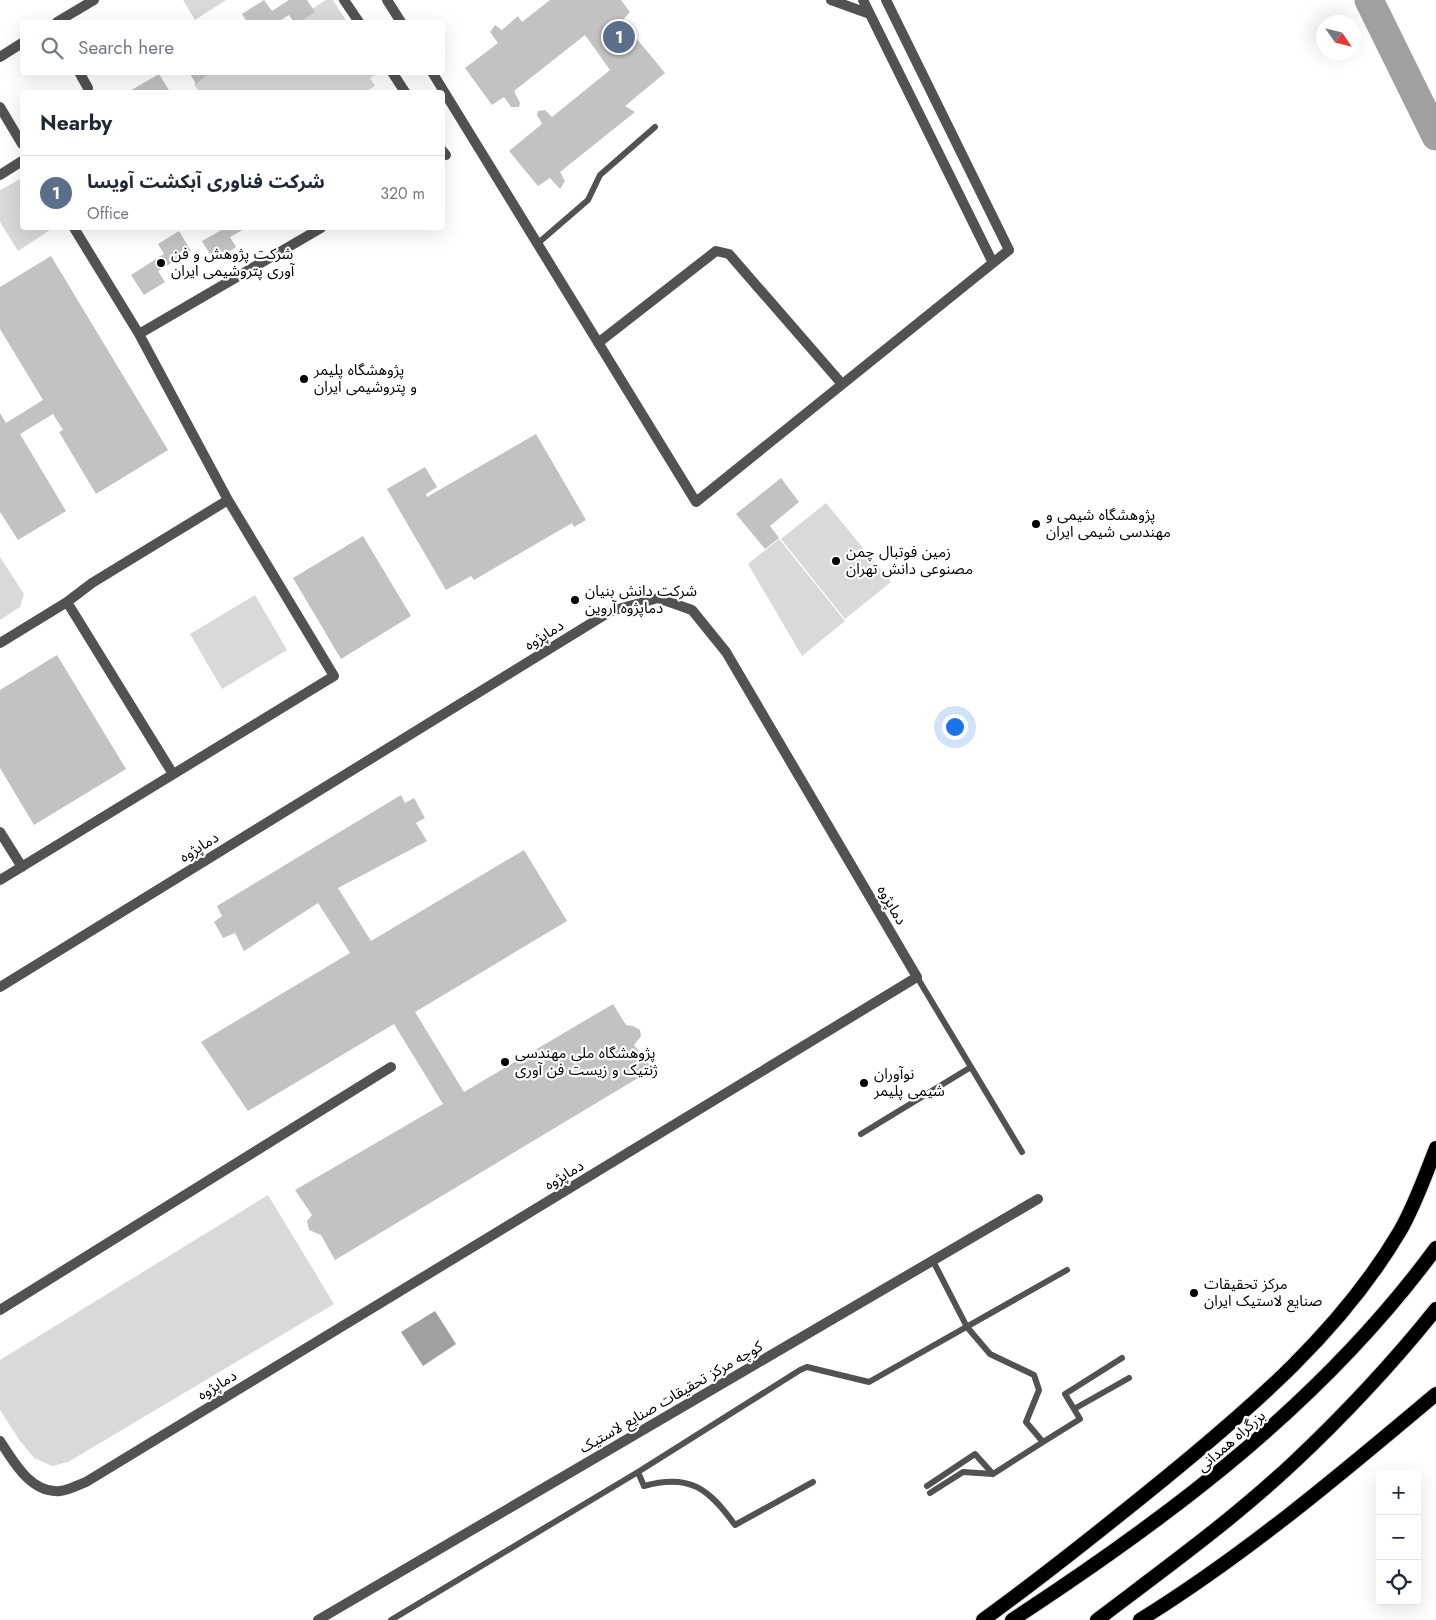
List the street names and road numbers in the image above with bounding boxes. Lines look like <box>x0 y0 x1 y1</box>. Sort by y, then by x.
street label: دماپژوه <box>520 614 568 656</box>
street label: دماپژوه <box>175 826 223 868</box>
street label: دماپژوه <box>872 881 912 929</box>
street label: دماپژوه <box>540 1155 588 1195</box>
street label: کوچه مرکز تحقیقات صنایع لاستیک <box>575 1335 768 1459</box>
street label: دماپژوه <box>193 1365 241 1405</box>
street label: بزرگراه همدانی <box>1192 1405 1270 1477</box>

